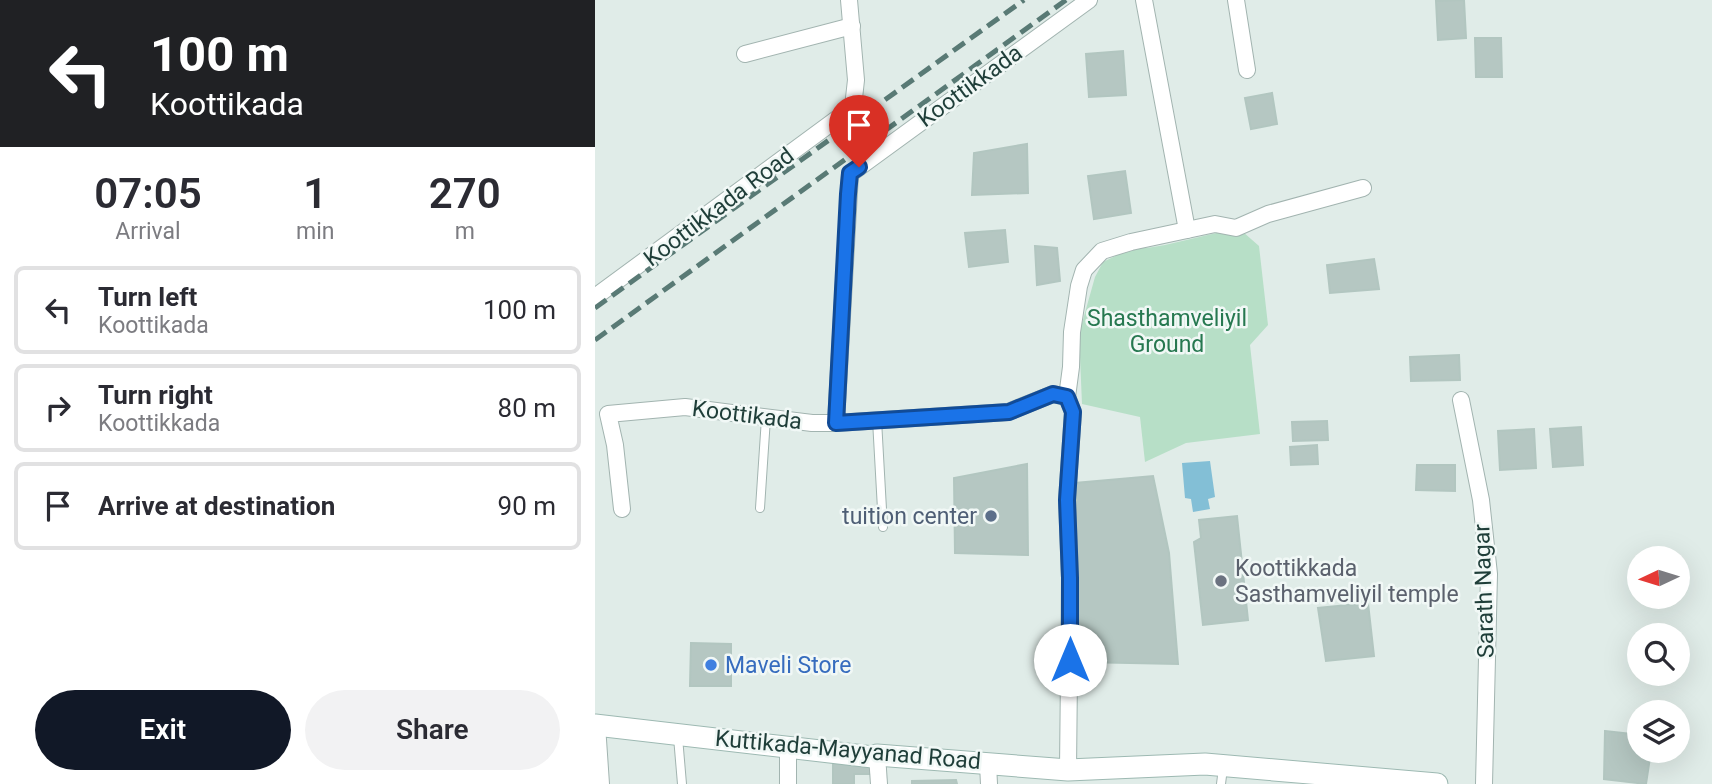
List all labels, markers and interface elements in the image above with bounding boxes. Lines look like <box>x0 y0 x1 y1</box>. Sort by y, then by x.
text: 100 m <box>150 26 289 83</box>
icon: left <box>35 28 126 119</box>
street label: Koottikkada <box>913 39 1027 133</box>
text: Koottikada <box>150 85 304 123</box>
pin <box>829 95 889 167</box>
icon: arrive <box>840 106 878 144</box>
street label: Koottikkada Road <box>639 142 799 272</box>
text: 07:05 <box>94 169 202 218</box>
text: 1 <box>303 169 327 218</box>
text: 270 <box>429 169 501 218</box>
text: Arrival <box>115 218 181 245</box>
text: min <box>296 218 334 245</box>
text: m <box>455 218 475 245</box>
text: Turn left <box>98 282 197 312</box>
icon: left <box>39 291 77 329</box>
text: 100 m <box>483 295 556 325</box>
park label: Shasthamveliyil Ground <box>1087 305 1247 358</box>
text: Koottikada <box>98 312 209 339</box>
text: Turn right <box>98 380 213 410</box>
icon: right <box>39 389 77 427</box>
text: 80 m <box>498 393 556 423</box>
street label: Koottikada <box>690 395 804 435</box>
text: Koottikkada <box>98 410 220 437</box>
icon: arrive <box>39 487 77 525</box>
text: Arrive at destination <box>98 491 335 521</box>
text: 90 m <box>498 491 556 521</box>
place label: tuition center <box>842 503 977 530</box>
marker: tuition center <box>983 508 999 524</box>
street label: Sarath Nagar <box>1468 523 1500 658</box>
north arrow <box>1627 546 1691 609</box>
map controls <box>1627 546 1690 763</box>
place label: Koottikkada Sasthamveliyil temple <box>1235 555 1459 608</box>
marker: Koottikkada Sasthamveliyil temple <box>1213 573 1229 589</box>
position arrow <box>1033 623 1107 697</box>
button: search <box>1627 623 1690 686</box>
place label: Maveli Store <box>725 652 851 679</box>
marker: Maveli Store <box>703 657 719 673</box>
button: Exit <box>35 690 291 770</box>
button: Share <box>305 690 560 770</box>
button: layers <box>1627 700 1690 763</box>
street label: Kuttikada-Mayyanad Road <box>714 725 982 775</box>

